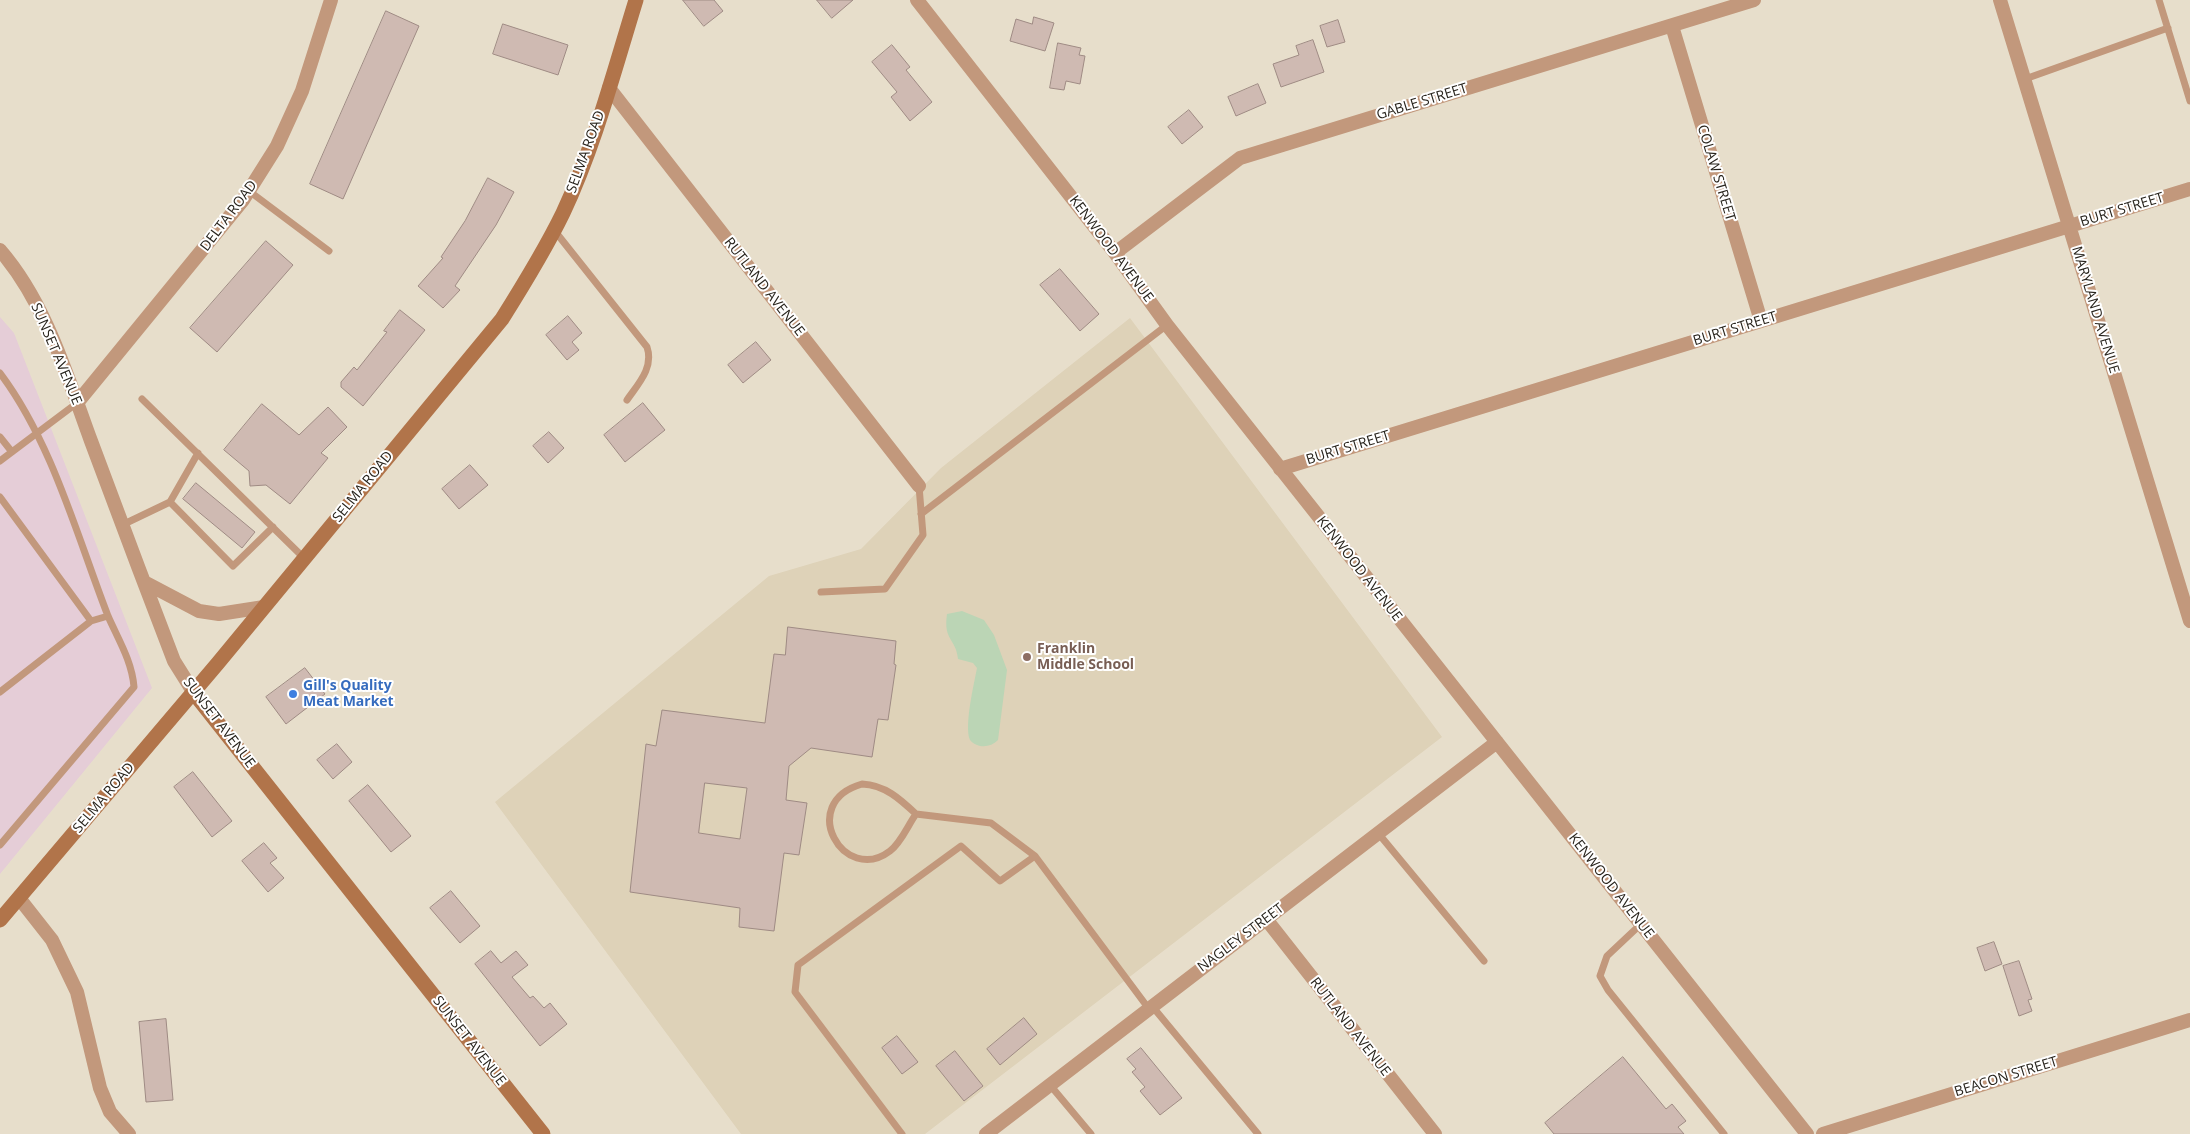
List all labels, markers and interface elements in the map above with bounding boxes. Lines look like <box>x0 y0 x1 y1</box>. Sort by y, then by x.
street label: GABLE STREET <box>1375 80 1469 124</box>
street label: SELMA ROAD <box>563 109 609 195</box>
street label: COLAW STREET <box>1693 123 1739 223</box>
street label: DELTA ROAD <box>197 177 261 255</box>
street label: BURT STREET <box>2078 189 2166 231</box>
street label: KENWOOD AVENUE <box>1066 192 1156 306</box>
street label: RUTLAND AVENUE <box>720 234 808 340</box>
street label: MARYLAND AVENUE <box>2068 244 2122 376</box>
street label: SUNSET AVENUE <box>27 301 85 407</box>
street label: BURT STREET <box>1691 308 1779 350</box>
street label: BURT STREET <box>1304 427 1392 469</box>
street label: SELMA ROAD <box>329 448 397 526</box>
street label: KENWOOD AVENUE <box>1313 513 1405 625</box>
place label: Franklin Middle School <box>1037 641 1134 674</box>
marker: Franklin Middle School <box>1021 651 1033 663</box>
street label: SUNSET AVENUE <box>180 675 258 771</box>
place label: Gill's Quality Meat Market <box>303 678 394 710</box>
marker: Gill's Quality Meat Market <box>287 688 299 700</box>
street label: SELMA ROAD <box>70 760 138 836</box>
street label: KENWOOD AVENUE <box>1565 830 1657 942</box>
street label: NAGLEY STREET <box>1195 900 1287 976</box>
street label: RUTLAND AVENUE <box>1306 974 1394 1080</box>
street label: SUNSET AVENUE <box>429 993 509 1089</box>
street label: BEACON STREET <box>1952 1053 2060 1101</box>

